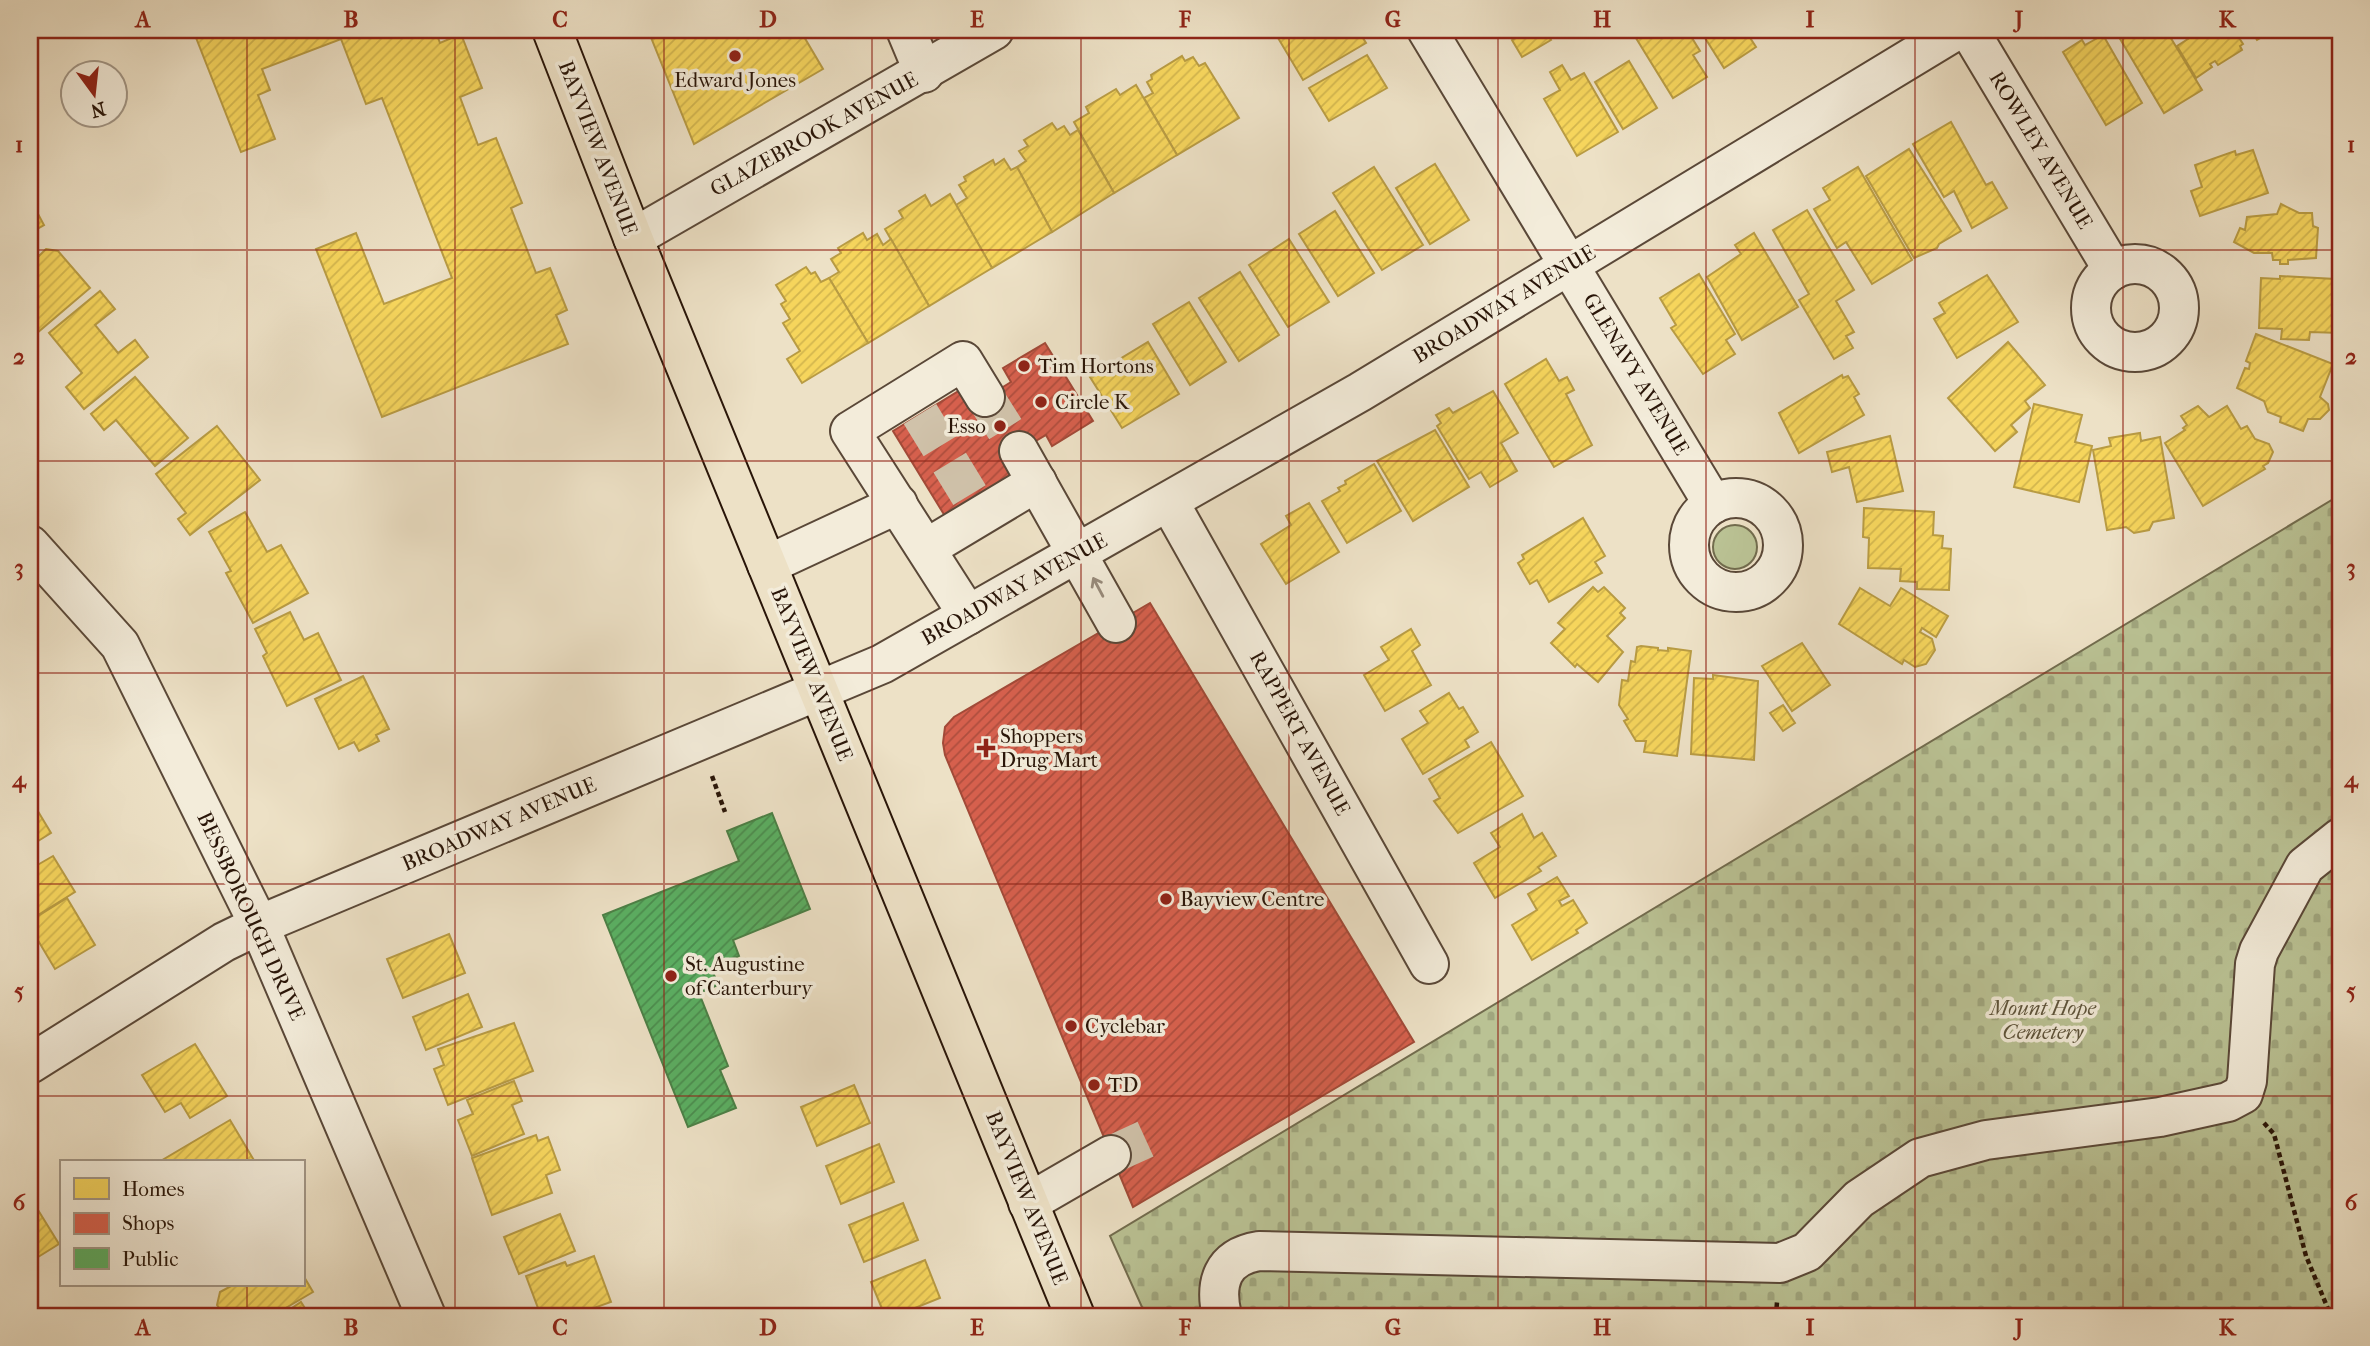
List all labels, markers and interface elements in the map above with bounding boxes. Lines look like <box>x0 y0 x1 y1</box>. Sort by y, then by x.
text: A <box>134 6 152 33</box>
text: B <box>344 6 359 33</box>
text: C <box>552 6 568 33</box>
text: D <box>759 6 777 33</box>
text: E <box>970 6 984 33</box>
text: F <box>1178 6 1192 33</box>
text: G <box>1385 6 1401 33</box>
text: H <box>1593 6 1611 33</box>
text: I <box>1806 6 1815 33</box>
text: J <box>2013 6 2024 33</box>
text: K <box>2219 6 2238 33</box>
marker: Edward Jones <box>727 48 743 64</box>
street label: BAYVIEW AVENUE <box>554 57 642 239</box>
north arrow <box>60 60 130 130</box>
street label: GLAZEBROOK AVENUE <box>706 67 922 201</box>
street label: ROWLEY AVENUE <box>1984 67 2098 233</box>
place label: Edward Jones <box>674 68 796 92</box>
text: N <box>88 97 108 122</box>
text: 1 <box>15 131 23 158</box>
text: 1 <box>2347 131 2355 158</box>
street label: BROADWAY AVENUE <box>1408 240 1600 368</box>
street label: GLENAVY AVENUE <box>1578 289 1694 460</box>
text: 2 <box>13 343 25 370</box>
text: 2 <box>2345 343 2357 370</box>
place label: Tim Hortons <box>1038 354 1154 378</box>
marker: Tim Hortons <box>1016 358 1032 374</box>
place label: Circle K <box>1055 390 1131 414</box>
marker: Circle K <box>1033 394 1049 410</box>
place label: Esso <box>947 414 986 438</box>
marker: Esso <box>992 418 1008 434</box>
street label: BROADWAY AVENUE <box>917 528 1111 650</box>
text: 3 <box>14 554 24 581</box>
text: 3 <box>2346 554 2356 581</box>
one-way arrow <box>1090 578 1104 598</box>
street label: BAYVIEW AVENUE <box>766 584 858 764</box>
street label: RAPPERT AVENUE <box>1245 647 1355 819</box>
place label: Shoppers Drug Mart <box>1000 724 1099 772</box>
marker: Shoppers Drug Mart <box>978 740 994 756</box>
text: 4 <box>11 766 27 793</box>
text: 4 <box>2343 766 2359 793</box>
street label: BROADWAY AVENUE <box>398 772 600 876</box>
street label: BESSBOROUGH DRIVE <box>192 808 310 1024</box>
place label: Bayview Centre <box>1180 887 1324 911</box>
marker: Bayview Centre <box>1158 891 1174 907</box>
place label: St. Augustine of Canterbury <box>685 952 813 1000</box>
marker: St. Augustine of Canterbury <box>663 968 679 984</box>
text: 5 <box>14 977 24 1004</box>
text: 5 <box>2346 977 2356 1004</box>
park label: Mount Hope Cemetery <box>1988 996 2096 1044</box>
place label: Cyclebar <box>1085 1014 1165 1038</box>
marker: Cyclebar <box>1063 1018 1079 1034</box>
place label: TD <box>1108 1073 1138 1097</box>
marker: TD <box>1086 1077 1102 1093</box>
street label: BAYVIEW AVENUE <box>981 1108 1073 1288</box>
legend <box>60 1160 304 1286</box>
text: Homes <box>122 1177 185 1201</box>
text: 6 <box>13 1189 26 1216</box>
text: 6 <box>2345 1189 2358 1216</box>
text: Shops <box>122 1211 175 1235</box>
text: Public <box>122 1247 178 1271</box>
text: A <box>134 1314 152 1341</box>
text: B <box>344 1314 359 1341</box>
text: C <box>552 1314 568 1341</box>
text: D <box>759 1314 777 1341</box>
text: E <box>970 1314 984 1341</box>
text: F <box>1178 1314 1192 1341</box>
text: G <box>1385 1314 1401 1341</box>
text: H <box>1593 1314 1611 1341</box>
text: I <box>1806 1314 1815 1341</box>
text: J <box>2013 1314 2024 1341</box>
text: K <box>2219 1314 2238 1341</box>

